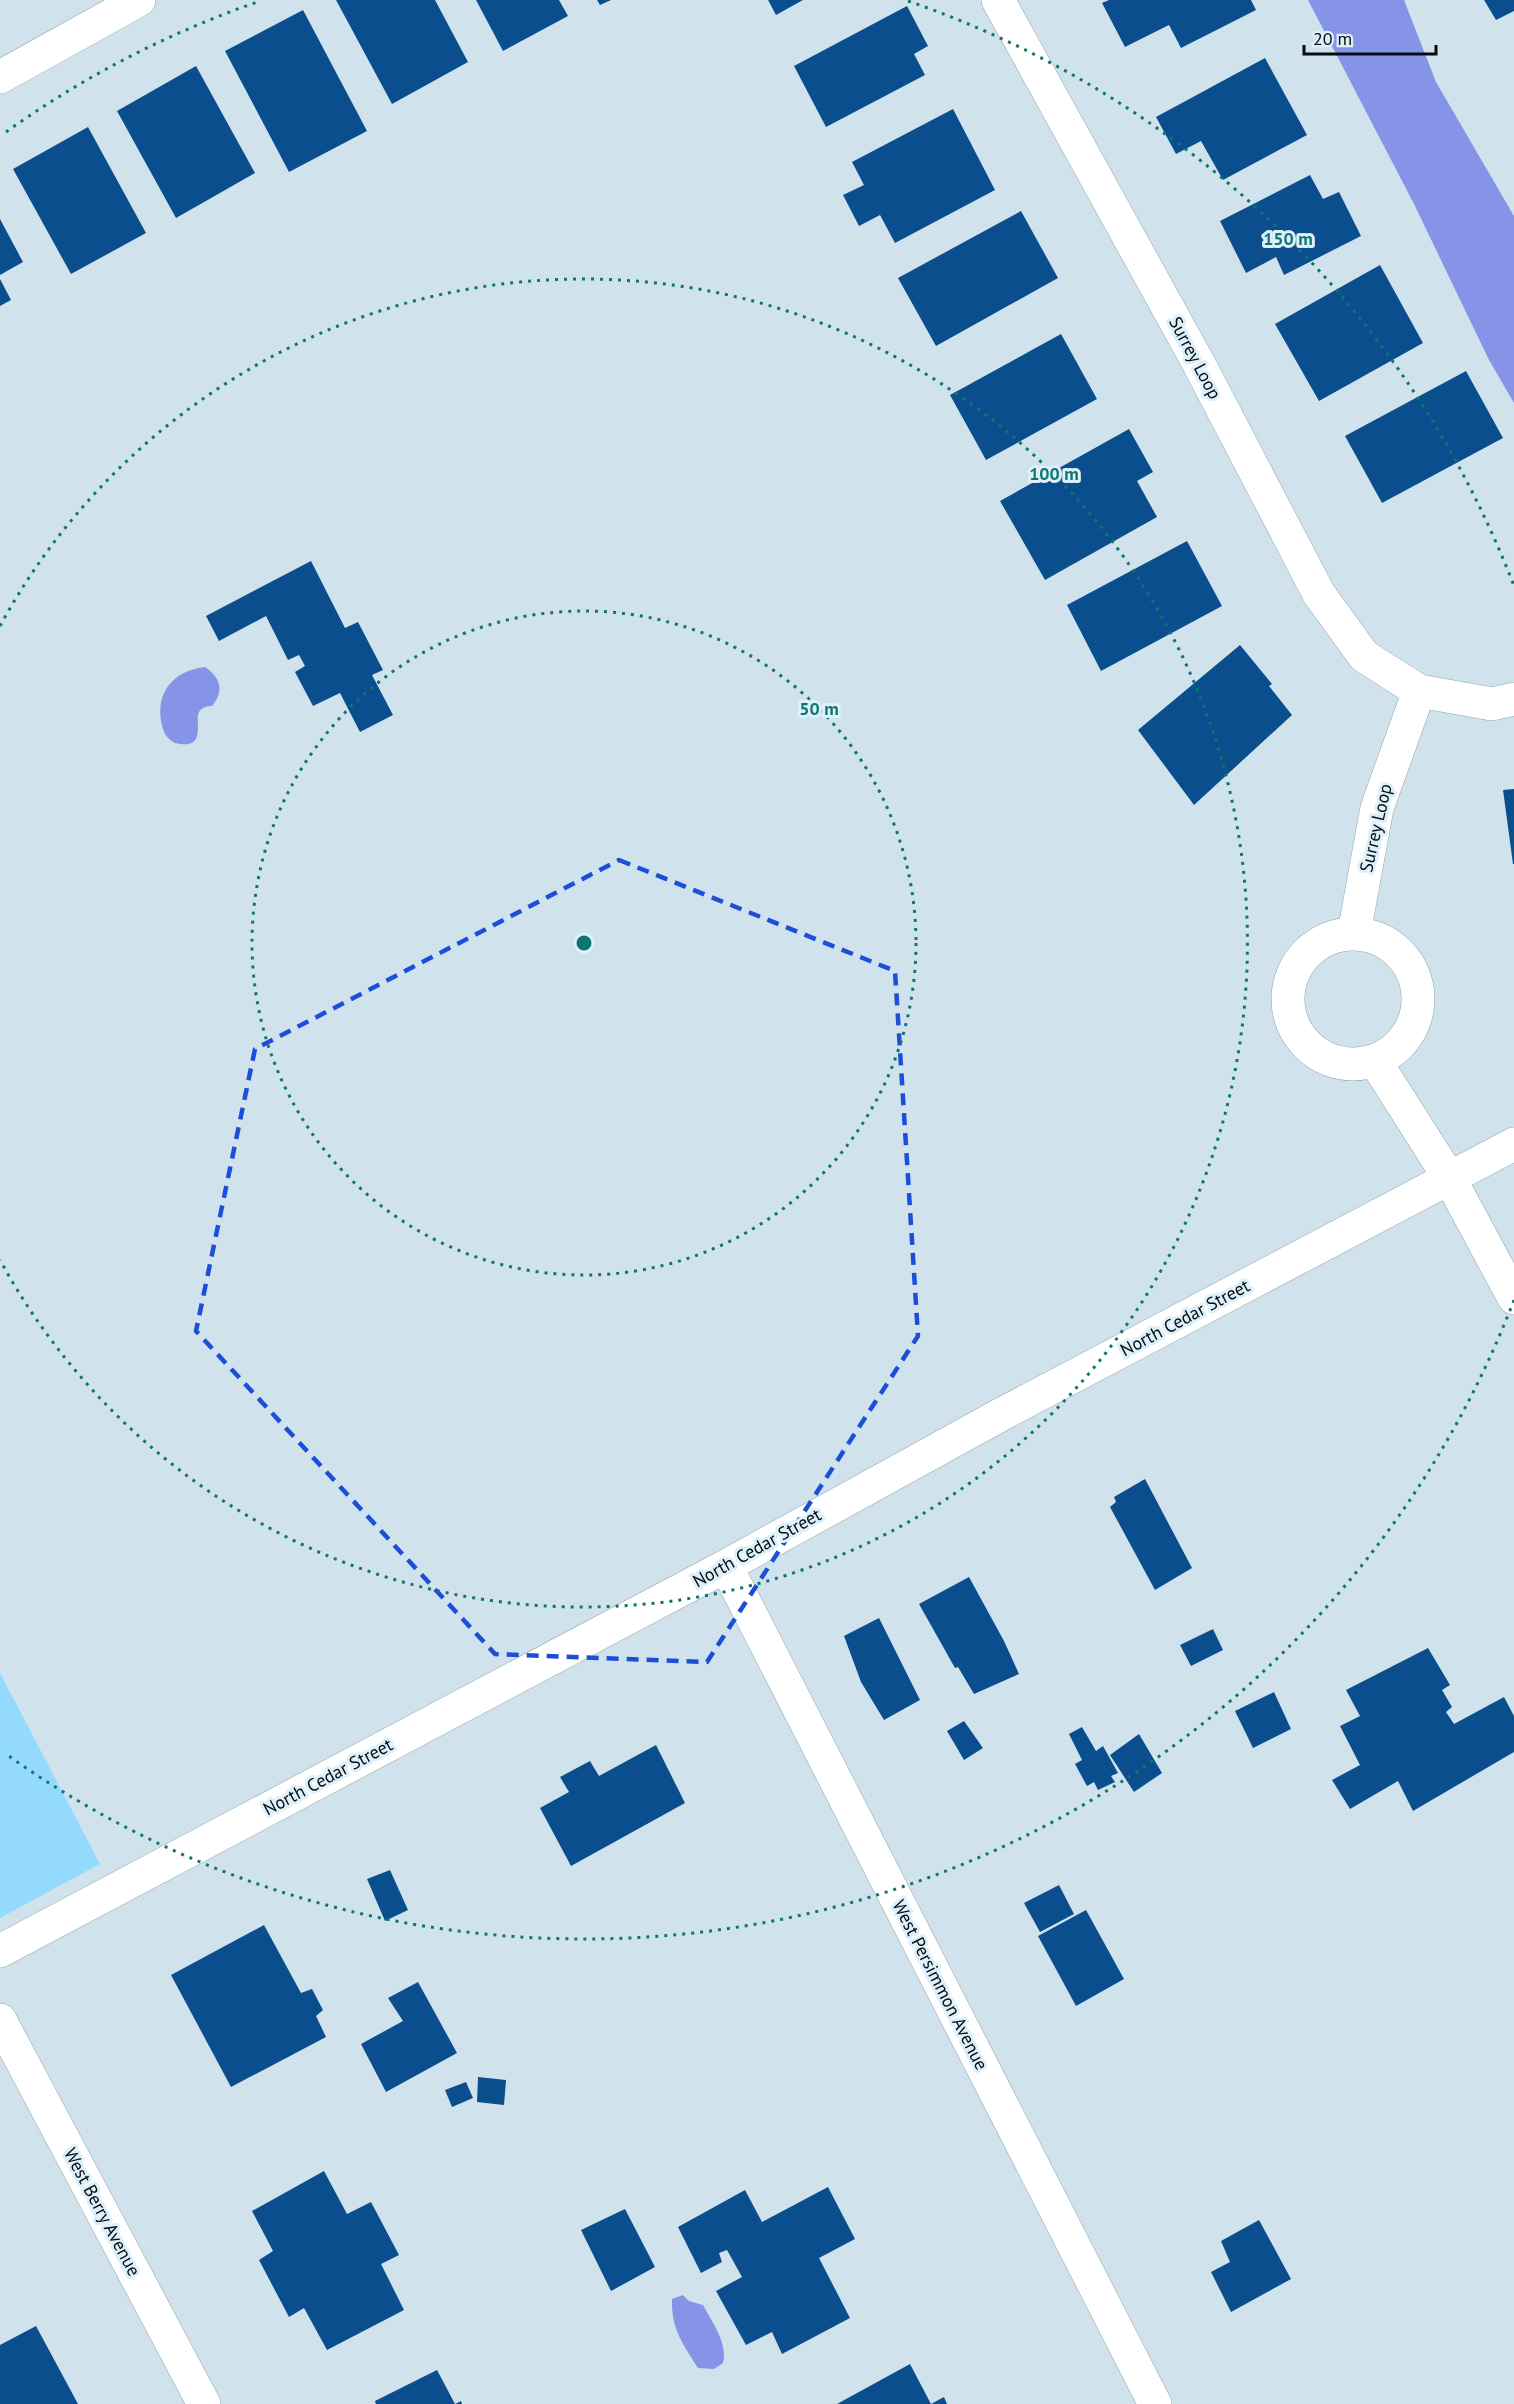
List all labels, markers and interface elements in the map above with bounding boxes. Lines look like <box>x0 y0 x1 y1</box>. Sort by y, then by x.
scale bar <box>1304 18 1436 56</box>
text: 20 m <box>1313 27 1352 50</box>
text: 150 m <box>1263 227 1313 250</box>
street label: Surrey Loop <box>1164 313 1227 403</box>
text: 100 m <box>1029 462 1079 485</box>
text: 50 m <box>799 697 839 720</box>
street label: Surrey Loop <box>1354 781 1397 874</box>
centre of rings <box>574 933 594 953</box>
street label: North Cedar Street <box>1116 1274 1254 1361</box>
street label: North Cedar Street <box>688 1503 825 1592</box>
street label: North Cedar Street <box>259 1733 397 1820</box>
street label: West Persimmon Avenue <box>888 1896 993 2074</box>
street label: West Berry Avenue <box>59 2144 146 2280</box>

